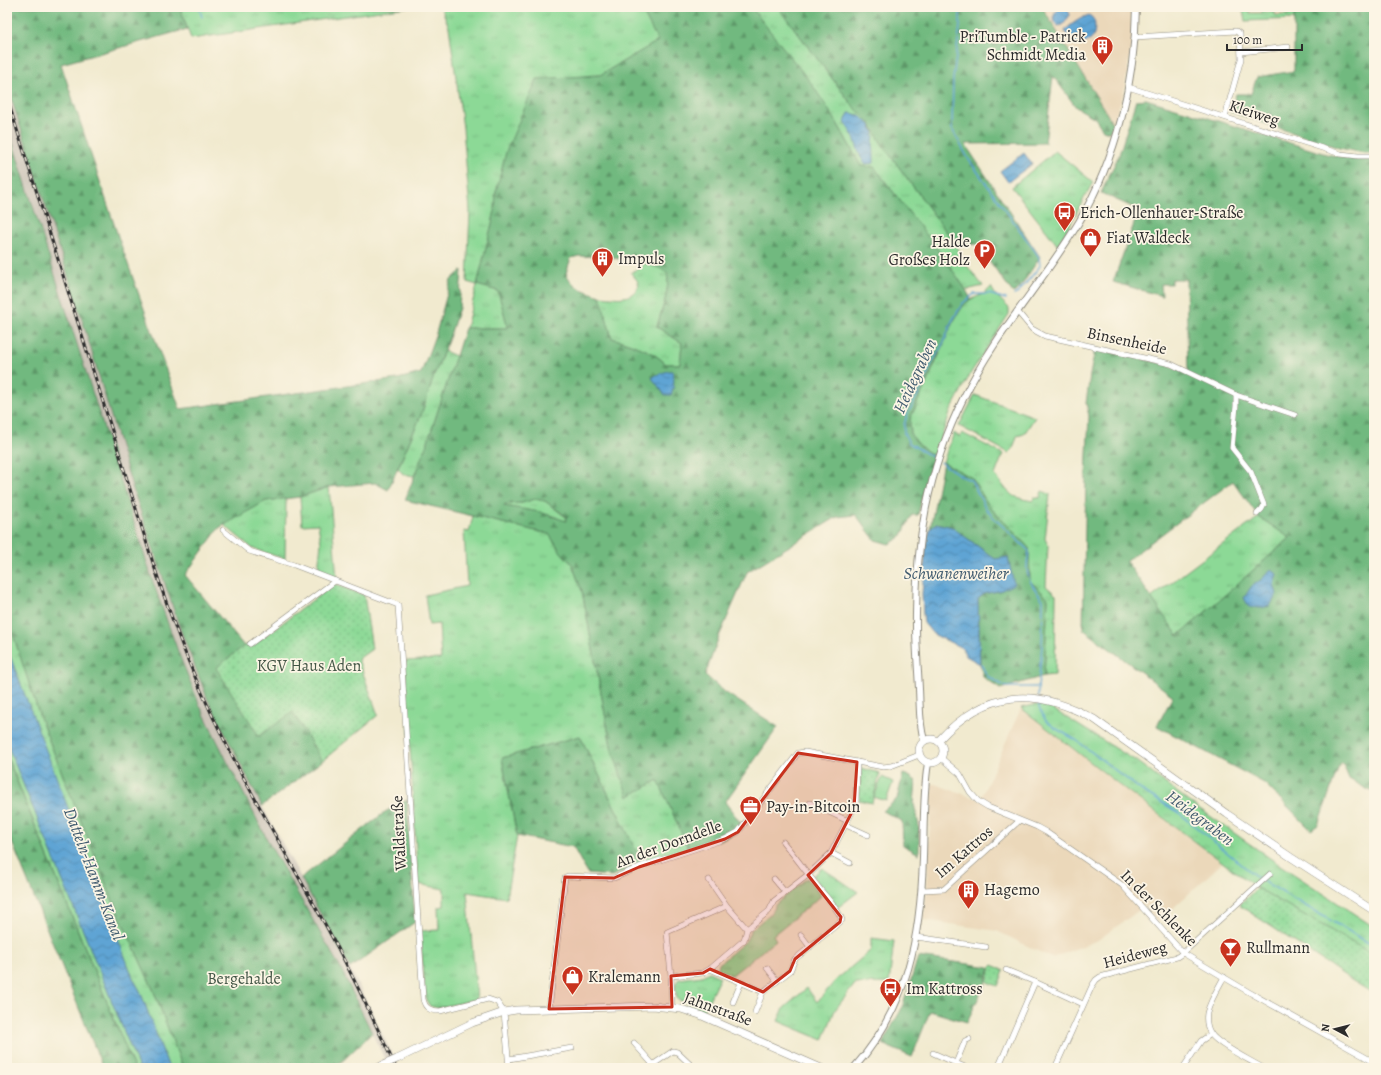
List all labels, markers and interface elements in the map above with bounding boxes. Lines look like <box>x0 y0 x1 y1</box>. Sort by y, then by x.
place label: PriTumble - Patrick Schmidt Media <box>959 26 1087 66</box>
scale bar <box>1227 26 1302 52</box>
text: 100 m <box>1233 32 1262 48</box>
building icon: PriTumble - Patrick Schmidt Media <box>1089 33 1115 66</box>
street label: Kleiweg <box>1226 95 1282 131</box>
bus stop icon: Erich-Ollenhauer-Straße <box>1051 200 1077 233</box>
place label: Erich-Ollenhauer-Straße <box>1080 202 1243 224</box>
shop icon: Fiat Waldeck <box>1078 225 1104 258</box>
place label: Fiat Waldeck <box>1106 227 1190 249</box>
place label: Halde Großes Holz <box>889 231 970 271</box>
parking icon: Halde Großes Holz <box>972 238 998 271</box>
building icon: Impuls <box>589 246 615 279</box>
place label: Impuls <box>618 248 664 270</box>
street label: Binsenheide <box>1085 322 1169 360</box>
water label: Heidegraben <box>888 335 942 417</box>
water label: Schwanenweiher <box>904 562 1010 585</box>
park label: KGV Haus Aden <box>257 655 361 677</box>
water label: Heidegraben <box>1161 785 1239 851</box>
office icon: Pay-in-Bitcoin <box>738 794 764 827</box>
street label: Waldstraße <box>386 795 412 872</box>
place label: Pay-in-Bitcoin <box>766 796 860 818</box>
water label: Datteln-Hamm-Kanal <box>58 805 130 944</box>
street label: An der Dorndelle <box>612 815 725 874</box>
street label: Im Kattros <box>930 821 998 883</box>
street label: In der Schlenke <box>1116 865 1202 951</box>
building icon: Hagemo <box>955 877 981 910</box>
place label: Hagemo <box>984 879 1040 901</box>
bar icon: Rullmann <box>1218 935 1244 968</box>
street label: Heideweg <box>1101 936 1169 974</box>
place label: Rullmann <box>1246 937 1310 959</box>
shop icon: Kralemann <box>560 964 586 997</box>
place label: Kralemann <box>588 966 661 988</box>
park label: Bergehalde <box>207 968 281 990</box>
bus stop icon: Im Kattross <box>877 976 903 1009</box>
place label: Im Kattross <box>906 978 983 1000</box>
street label: Jahnstraße <box>681 986 755 1032</box>
north arrow <box>1315 1009 1355 1049</box>
text: N <box>1318 1023 1334 1033</box>

